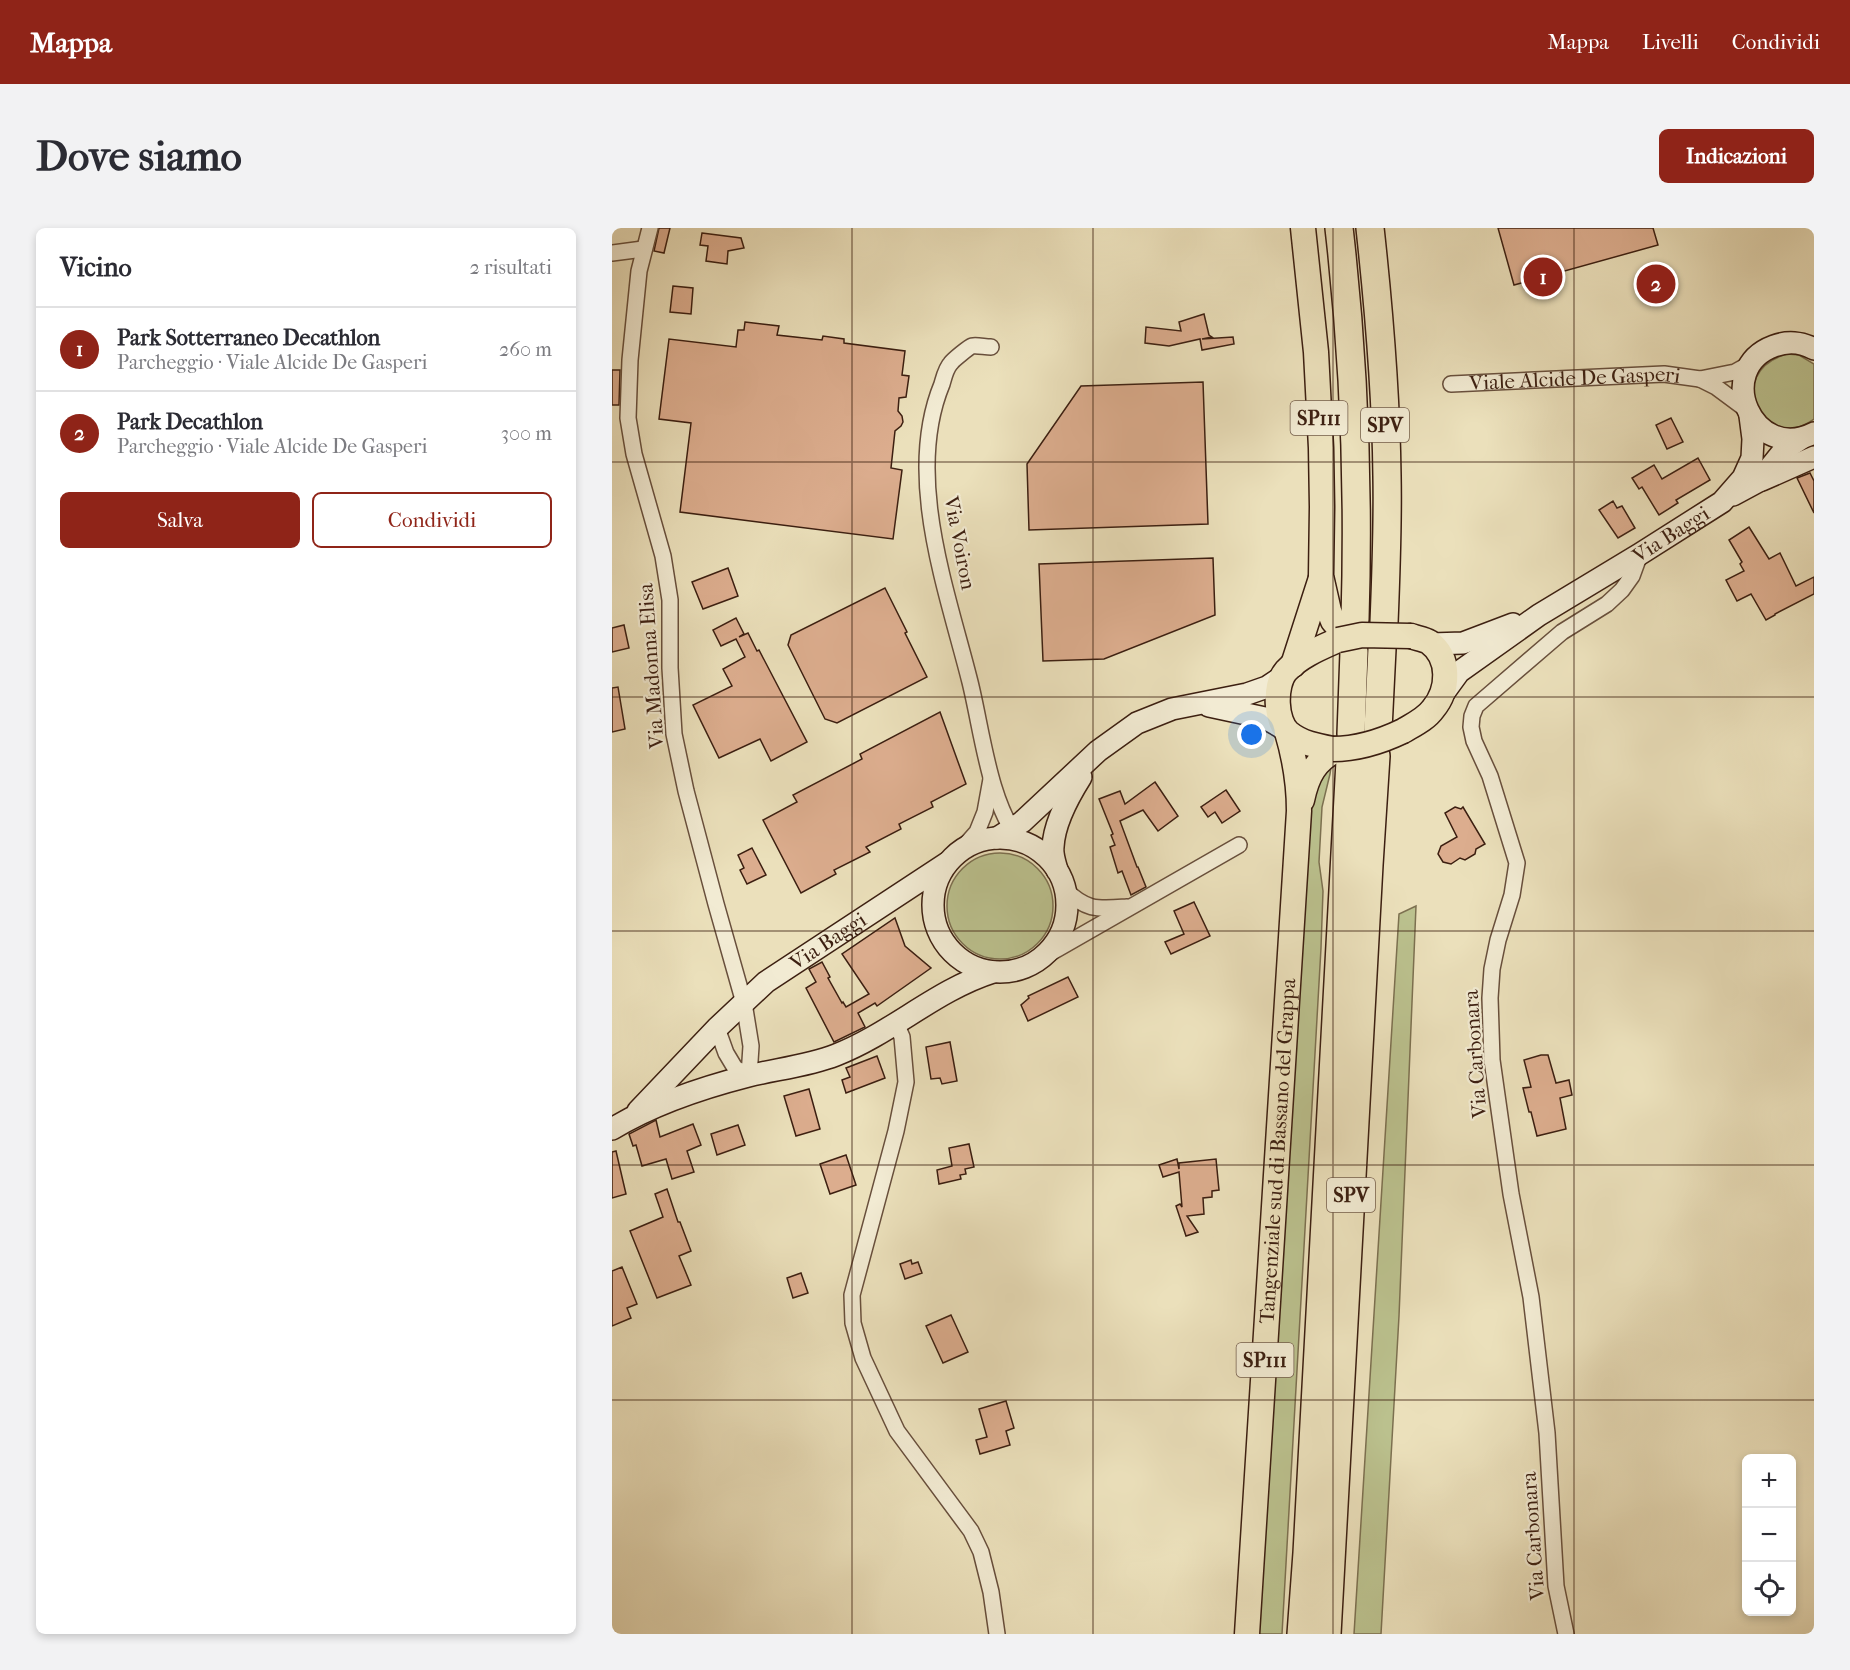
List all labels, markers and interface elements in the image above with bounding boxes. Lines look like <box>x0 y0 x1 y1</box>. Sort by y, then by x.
text: Mappa <box>30 26 112 59</box>
text: Mappa <box>1548 30 1609 54</box>
text: Livelli <box>1642 30 1699 54</box>
text: Condividi <box>1732 30 1820 54</box>
button: Indicazioni <box>1659 129 1814 183</box>
text: Dove siamo <box>36 132 242 181</box>
text: Vicino <box>60 252 132 283</box>
pin: 1 <box>1524 254 1562 300</box>
text: 2 risultati <box>469 256 552 279</box>
pin: 2 <box>1636 262 1676 306</box>
text: Park Sotterraneo Decathlon <box>117 325 380 351</box>
text: 1 <box>76 338 83 361</box>
text: 260 m <box>499 338 552 361</box>
text: Parcheggio · Viale Alcide De Gasperi <box>117 351 427 374</box>
street label: Viale Alcide De Gasperi <box>1468 362 1682 395</box>
road number: SP111 <box>1290 401 1348 435</box>
road number: SPV <box>1361 408 1409 442</box>
text: Park Decathlon <box>117 409 263 435</box>
text: 2 <box>74 422 85 445</box>
text: 300 m <box>501 422 552 445</box>
text: Parcheggio · Viale Alcide De Gasperi <box>117 435 427 458</box>
button: Salva <box>60 492 300 548</box>
button: Condividi <box>312 492 552 548</box>
street label: Via Voiron <box>939 493 981 592</box>
street label: Via Baggi <box>1627 501 1714 568</box>
street label: Via Madonna Elisa <box>633 582 669 751</box>
your location <box>1237 720 1266 749</box>
street label: Via Baggi <box>785 908 871 975</box>
street label: Tangenziale sud di Bassano del Grappa <box>1255 977 1300 1324</box>
street label: Via Carbonara <box>1459 989 1492 1120</box>
road number: SPV <box>1327 1178 1375 1212</box>
road number: SP111 <box>1236 1343 1294 1377</box>
map controls <box>1742 1454 1796 1616</box>
button: + <box>1742 1454 1796 1508</box>
street label: Via Carbonara <box>1517 1471 1550 1602</box>
button: − <box>1742 1508 1796 1562</box>
button: locate <box>1742 1562 1796 1616</box>

